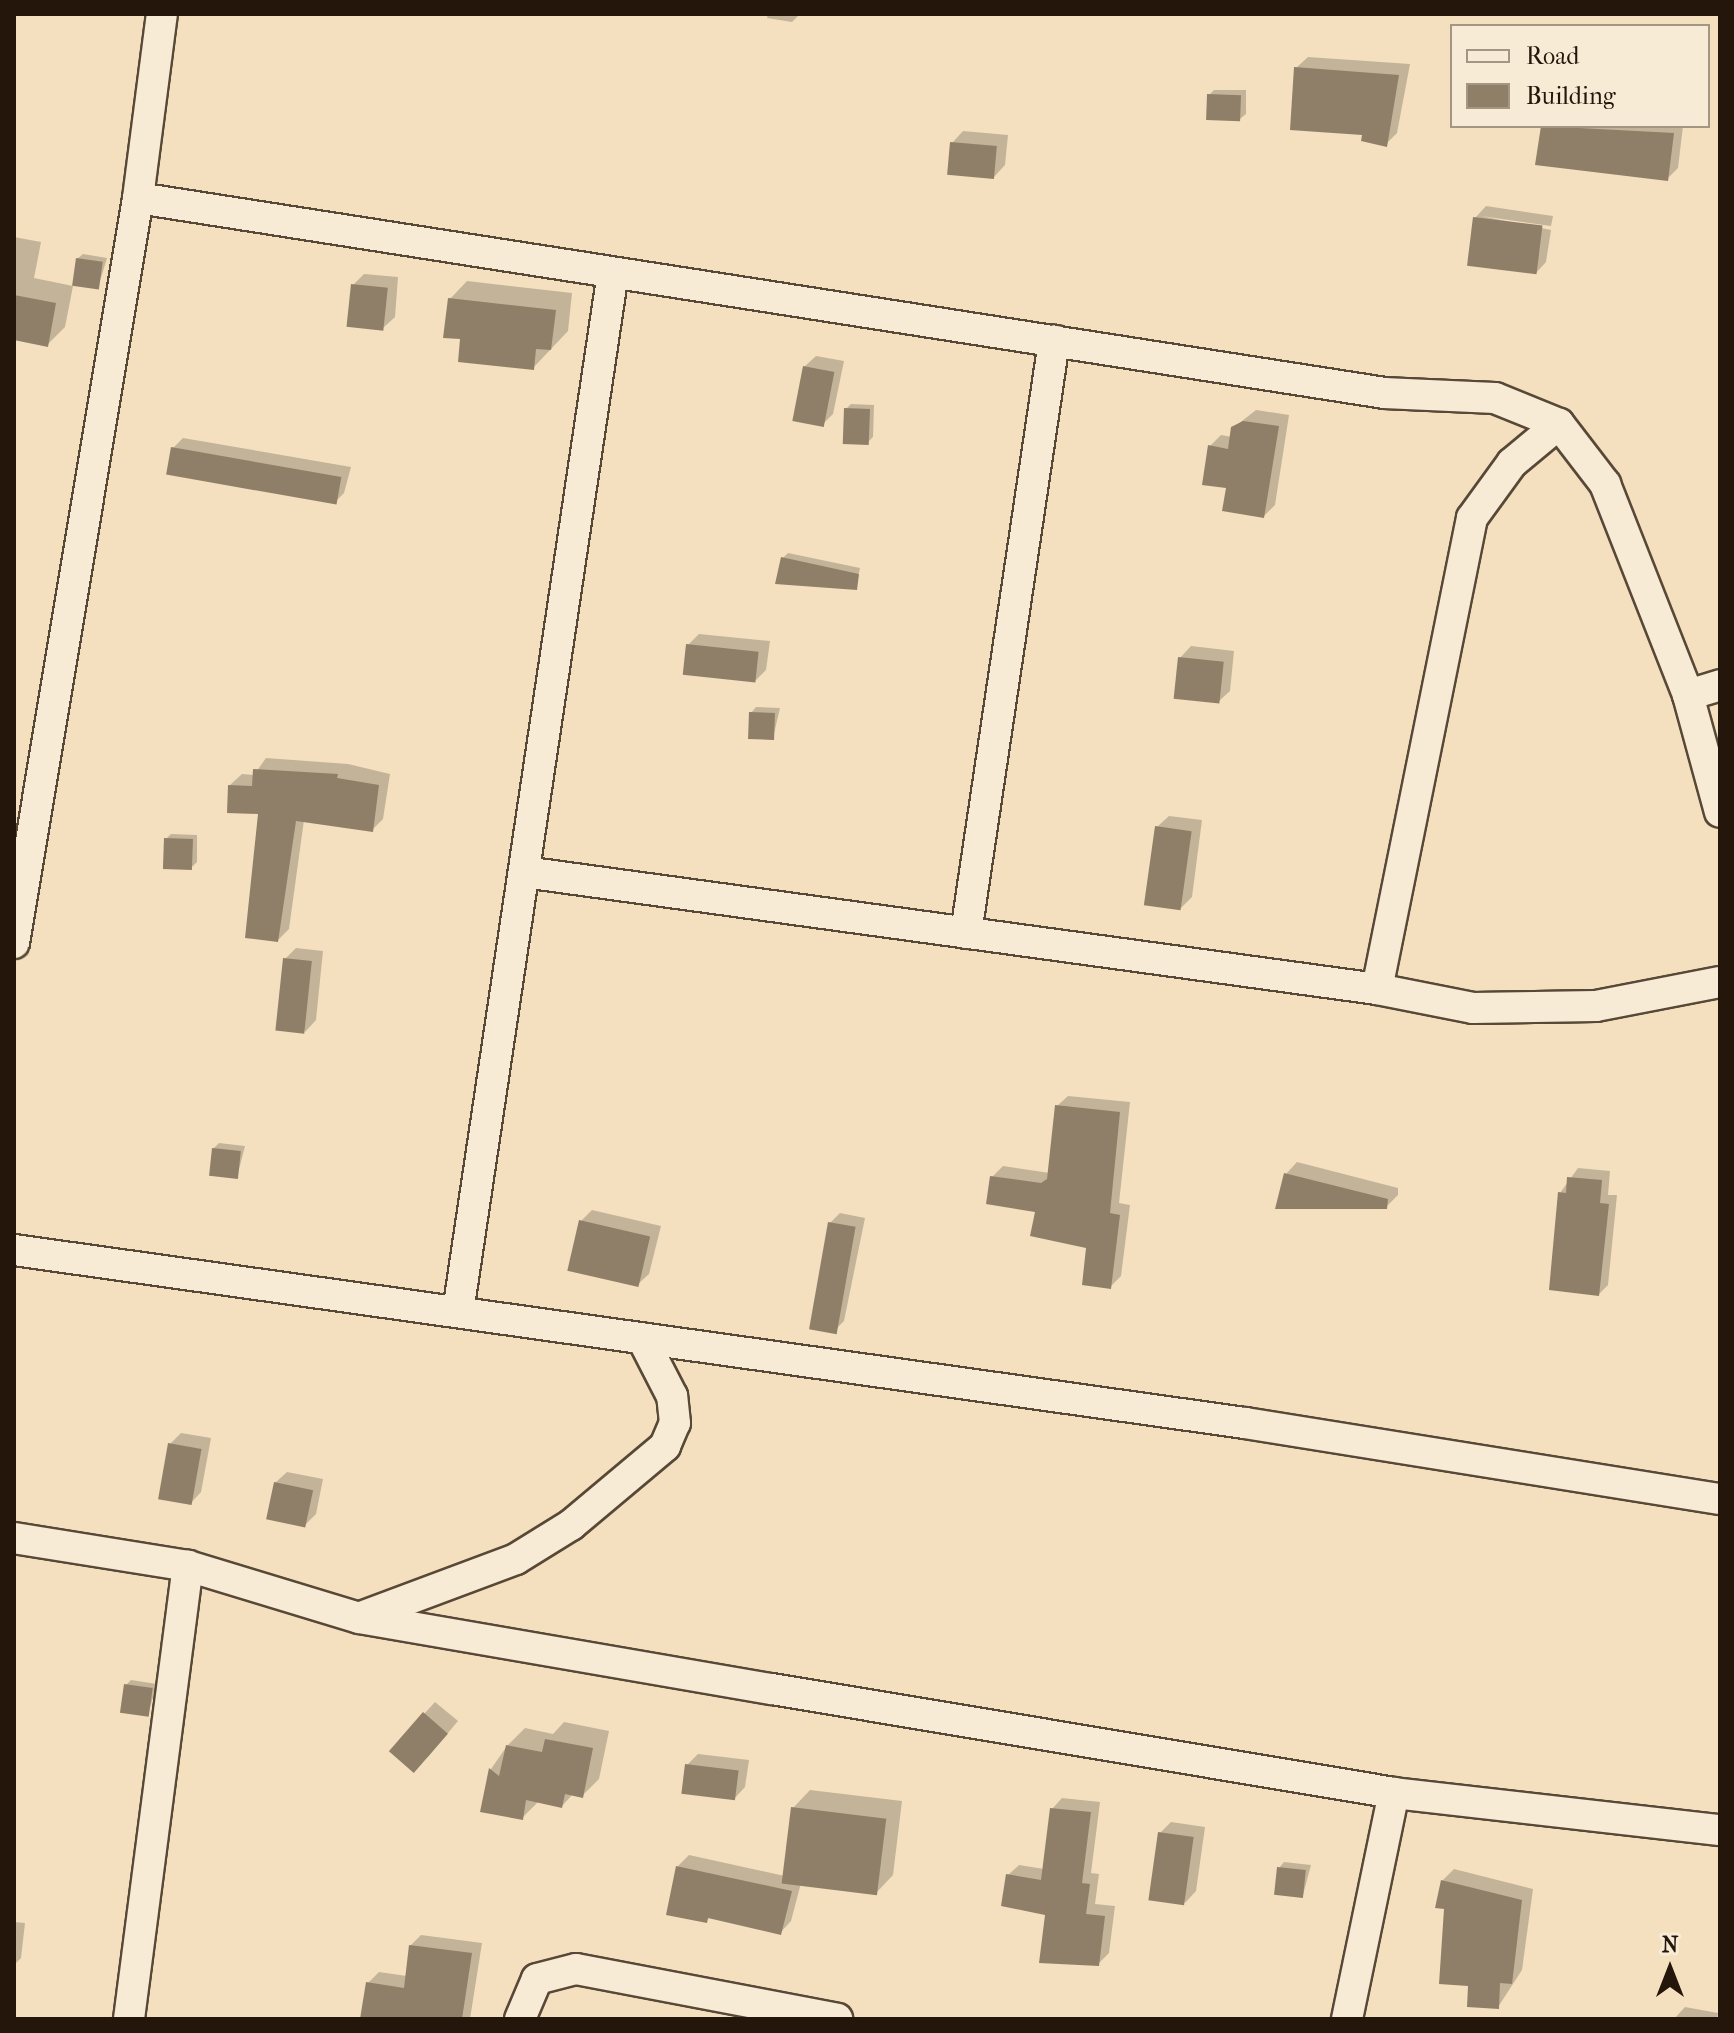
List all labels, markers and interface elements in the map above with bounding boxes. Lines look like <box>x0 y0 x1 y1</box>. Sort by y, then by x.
legend <box>1450 24 1710 128</box>
text: Road <box>1526 42 1579 70</box>
text: Building <box>1526 82 1616 110</box>
north arrow <box>1630 1929 1710 2009</box>
text: N <box>1662 1932 1678 1958</box>

